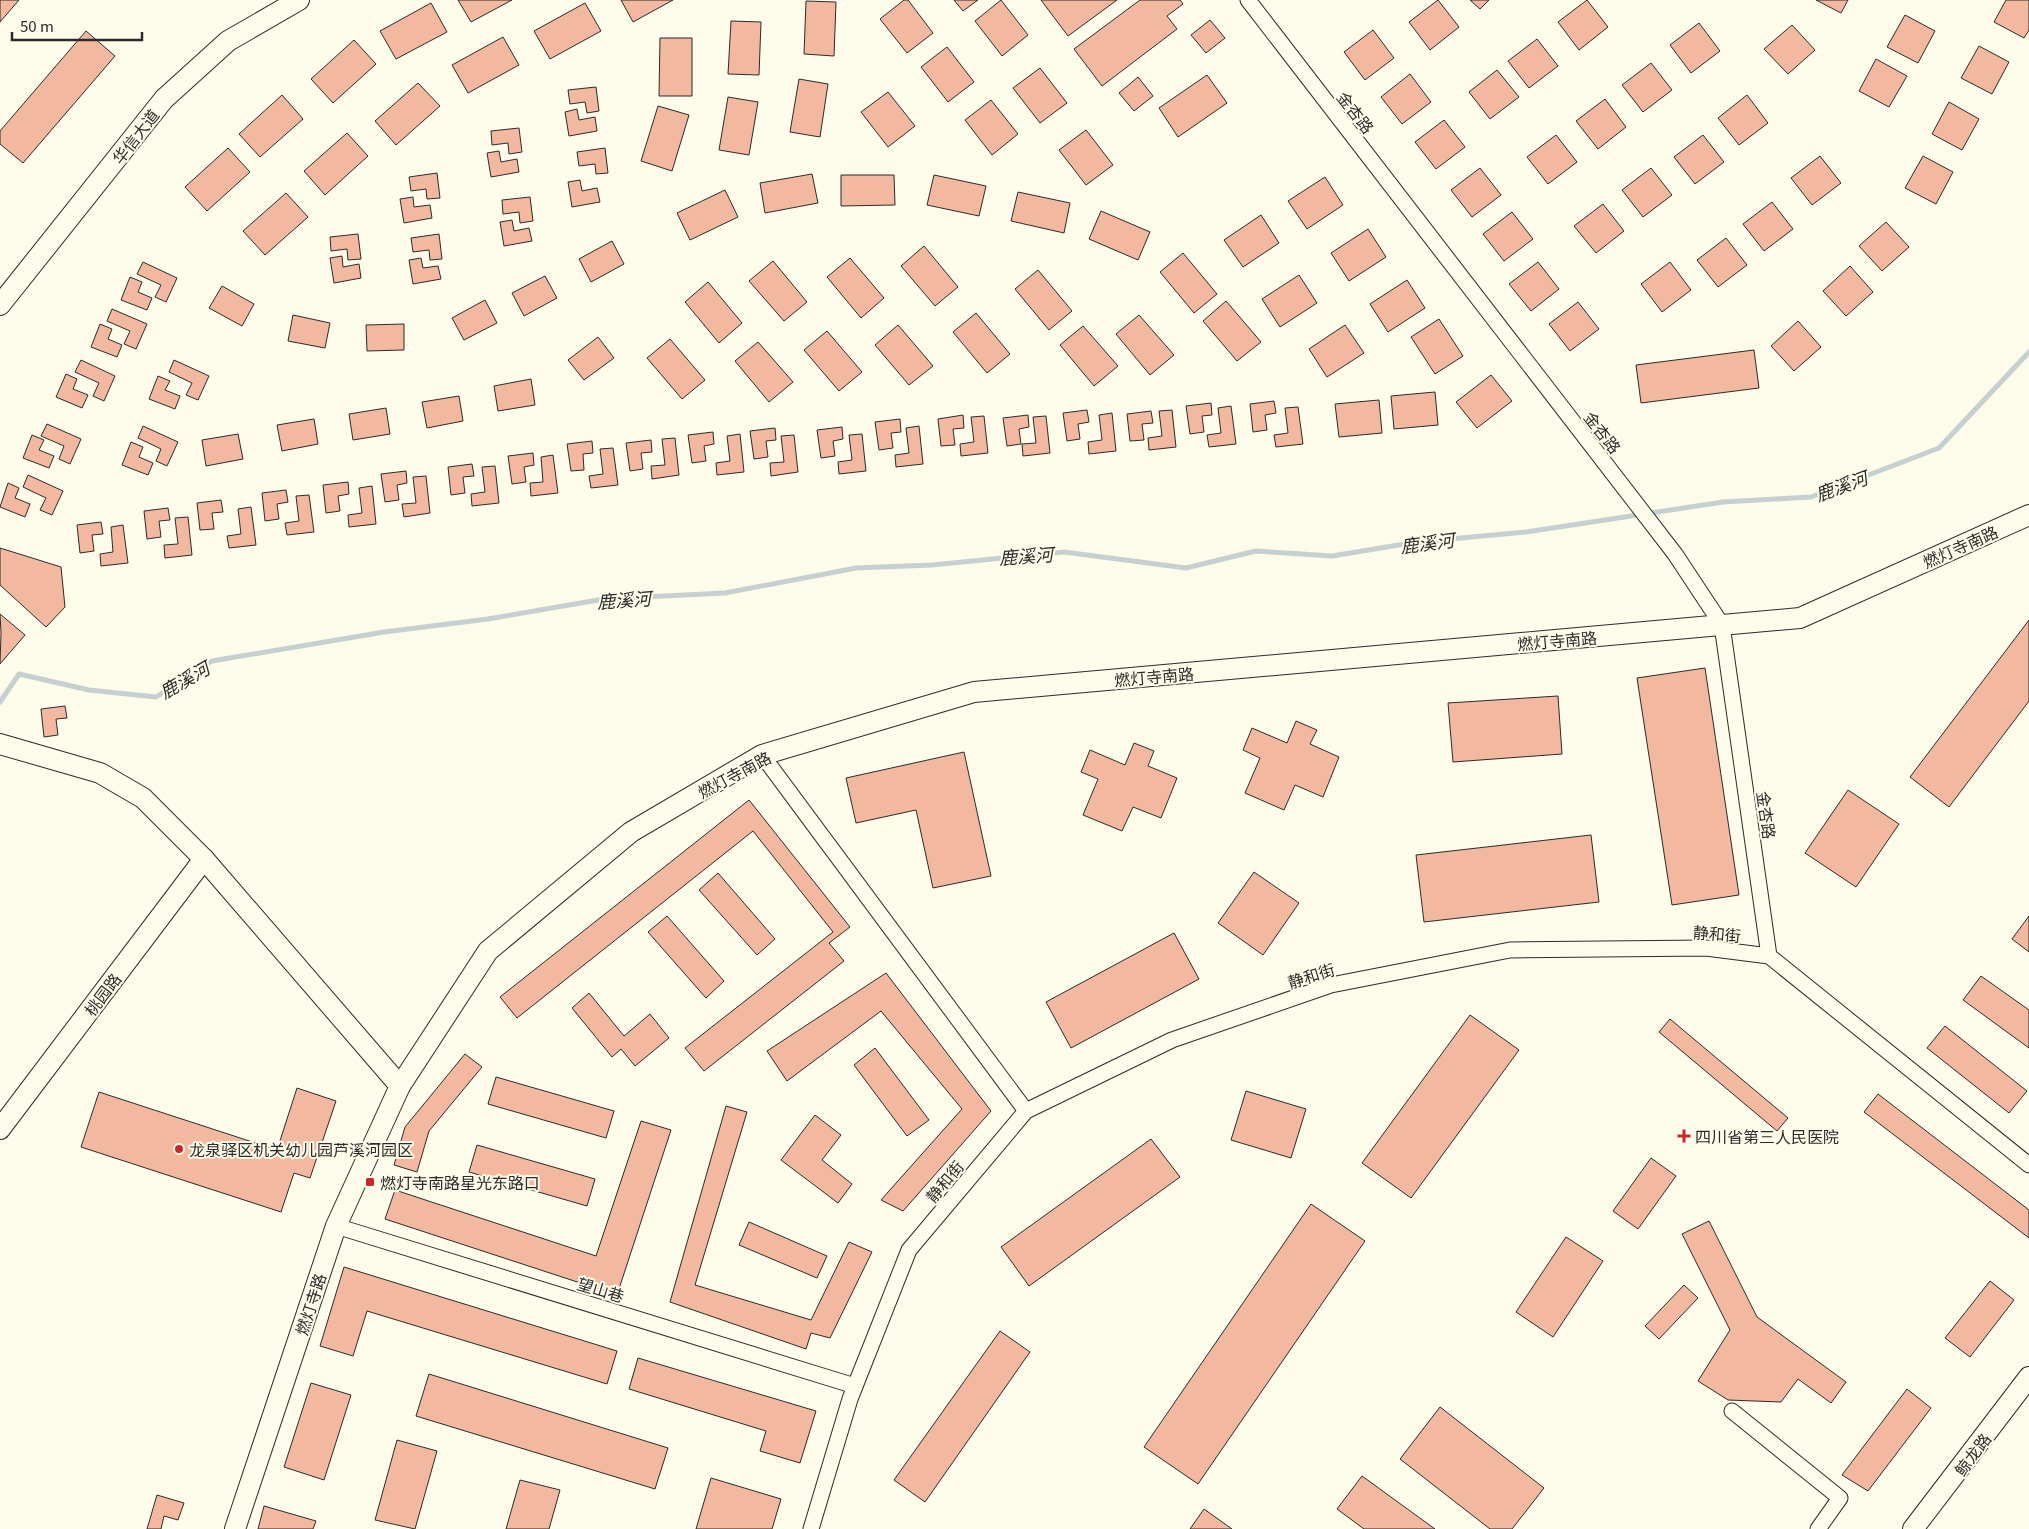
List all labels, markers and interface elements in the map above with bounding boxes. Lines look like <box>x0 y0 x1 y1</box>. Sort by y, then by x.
scale bar <box>12 10 142 42</box>
text: 50 m <box>20 15 54 36</box>
street label: 金杏路 <box>1332 86 1380 138</box>
street label: 华信大道 <box>106 103 164 169</box>
street label: 金杏路 <box>1579 406 1627 458</box>
water label: 鹿溪河 <box>1811 463 1874 506</box>
street label: 燃灯寺南路 <box>1919 519 2001 573</box>
water label: 鹿溪河 <box>1399 525 1458 558</box>
water label: 鹿溪河 <box>998 540 1057 570</box>
water label: 鹿溪河 <box>596 584 655 614</box>
street label: 燃灯寺南路 <box>1516 625 1598 655</box>
water label: 鹿溪河 <box>154 653 216 704</box>
street label: 燃灯寺南路 <box>1113 661 1195 691</box>
street label: 燃灯寺南路 <box>693 745 775 803</box>
street label: 金杏路 <box>1752 790 1782 840</box>
street label: 静和街 <box>1692 919 1742 947</box>
street label: 静和街 <box>1285 957 1337 993</box>
street label: 桃园路 <box>78 968 126 1020</box>
place label: 四川省第三人民医院 <box>1695 1124 1839 1148</box>
marker: 四川省第三人民医院 <box>1677 1129 1691 1143</box>
place label: 龙泉驿区机关幼儿园芦溪河园区 <box>189 1137 413 1161</box>
marker: 龙泉驿区机关幼儿园芦溪河园区 <box>173 1143 185 1155</box>
street label: 静和街 <box>919 1155 969 1207</box>
place label: 燃灯寺南路星光东路口 <box>380 1170 540 1194</box>
marker: 燃灯寺南路星光东路口 <box>364 1176 376 1188</box>
street label: 燃灯寺路 <box>289 1270 331 1338</box>
street label: 望山巷 <box>575 1271 627 1307</box>
street label: 鲸龙路 <box>1948 1428 1996 1480</box>

